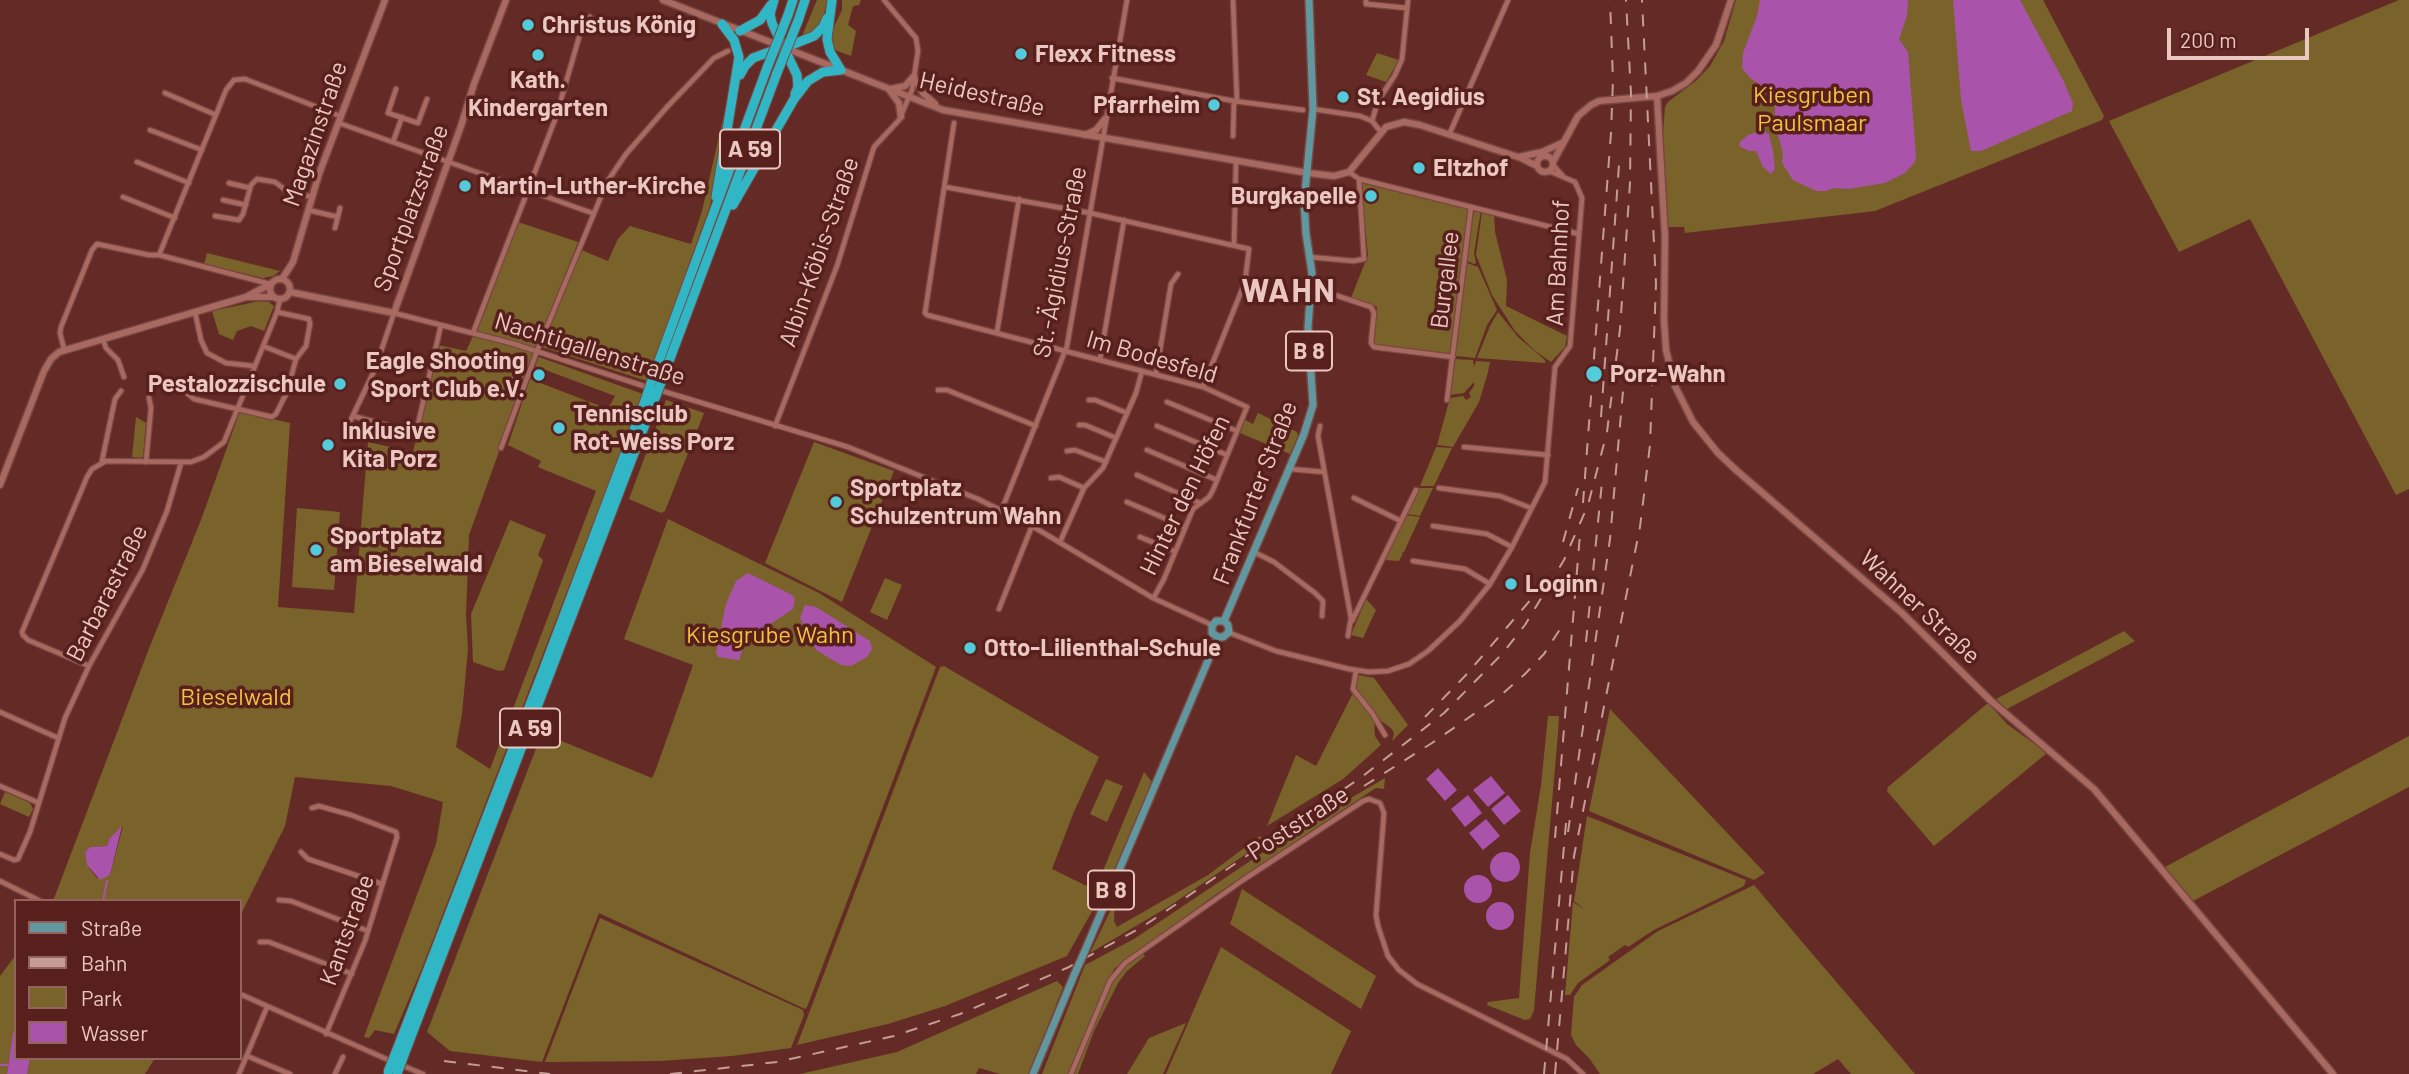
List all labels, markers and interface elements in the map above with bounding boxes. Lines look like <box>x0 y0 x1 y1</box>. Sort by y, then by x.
place label: Christus König <box>542 11 696 39</box>
scale bar <box>2171 14 2313 58</box>
marker: Christus König <box>520 17 536 33</box>
text: 200 m <box>2180 27 2237 52</box>
place label: Flexx Fitness <box>1035 40 1176 68</box>
marker: Flexx Fitness <box>1013 46 1029 62</box>
marker: Kath. Kindergarten <box>530 47 546 63</box>
street label: Magazinstraße <box>277 58 353 210</box>
place label: Kath. Kindergarten <box>468 66 608 122</box>
street label: Heidestraße <box>917 66 1047 122</box>
park label: Kiesgruben Paulsmaar <box>1753 81 1871 137</box>
place label: St. Aegidius <box>1357 83 1485 111</box>
marker: St. Aegidius <box>1335 89 1351 105</box>
place label: Pfarrheim <box>1093 91 1200 119</box>
marker: Pfarrheim <box>1206 97 1222 113</box>
street label: Sportplatzstraße <box>367 121 455 295</box>
road number: A 59 <box>720 130 780 168</box>
street label: Albin-Köbis-Straße <box>773 153 865 351</box>
place label: Eltzhof <box>1433 154 1508 182</box>
marker: Eltzhof <box>1411 160 1427 176</box>
street label: St.-Ägidius-Straße <box>1027 164 1093 360</box>
place label: Martin-Luther-Kirche <box>479 172 706 200</box>
marker: Martin-Luther-Kirche <box>457 178 473 194</box>
place label: Burgkapelle <box>1231 182 1357 210</box>
marker: Burgkapelle <box>1363 188 1379 204</box>
street label: Am Bahnhof <box>1540 199 1576 327</box>
street label: Burgallee <box>1425 230 1465 330</box>
district label: WAHN <box>1242 272 1336 310</box>
street label: Nachtigallenstraße <box>491 306 689 392</box>
street label: Im Bodesfeld <box>1083 325 1221 389</box>
road number: B 8 <box>1286 332 1332 370</box>
place label: Eagle Shooting Sport Club e.V. <box>366 347 525 403</box>
place label: Porz-Wahn <box>1610 360 1726 388</box>
marker: Porz-Wahn <box>1584 364 1604 384</box>
marker: Eagle Shooting Sport Club e.V. <box>531 367 547 383</box>
place label: Pestalozzischule <box>148 370 326 398</box>
marker: Pestalozzischule <box>332 376 348 392</box>
street label: Frankfurter Straße <box>1207 397 1303 589</box>
place label: Tennisclub Rot-Weiss Porz <box>573 400 734 456</box>
street label: Hinter den Höfen <box>1134 410 1236 580</box>
place label: Inklusive Kita Porz <box>342 417 437 473</box>
marker: Tennisclub Rot-Weiss Porz <box>551 420 567 436</box>
marker: Inklusive Kita Porz <box>320 437 336 453</box>
place label: Sportplatz Schulzentrum Wahn <box>850 474 1061 530</box>
marker: Sportplatz Schulzentrum Wahn <box>828 494 844 510</box>
street label: Barbarastraße <box>60 520 154 666</box>
place label: Sportplatz am Bieselwald <box>330 522 483 578</box>
marker: Sportplatz am Bieselwald <box>308 542 324 558</box>
street label: Wahner Straße <box>1854 544 1986 670</box>
place label: Loginn <box>1525 570 1598 598</box>
marker: Loginn <box>1503 576 1519 592</box>
park label: Kiesgrube Wahn <box>686 621 854 649</box>
place label: Otto-Lilienthal-Schule <box>984 634 1221 662</box>
marker: Otto-Lilienthal-Schule <box>962 640 978 656</box>
park label: Bieselwald <box>180 683 292 711</box>
road number: A 59 <box>500 708 560 748</box>
street label: Poststraße <box>1242 780 1354 866</box>
road number: B 8 <box>1088 870 1134 909</box>
street label: Kantstraße <box>314 871 380 989</box>
legend <box>14 899 242 1060</box>
text: Straße <box>81 915 142 940</box>
text: Bahn <box>81 950 127 975</box>
text: Park <box>81 985 122 1010</box>
text: Wasser <box>81 1020 148 1045</box>

